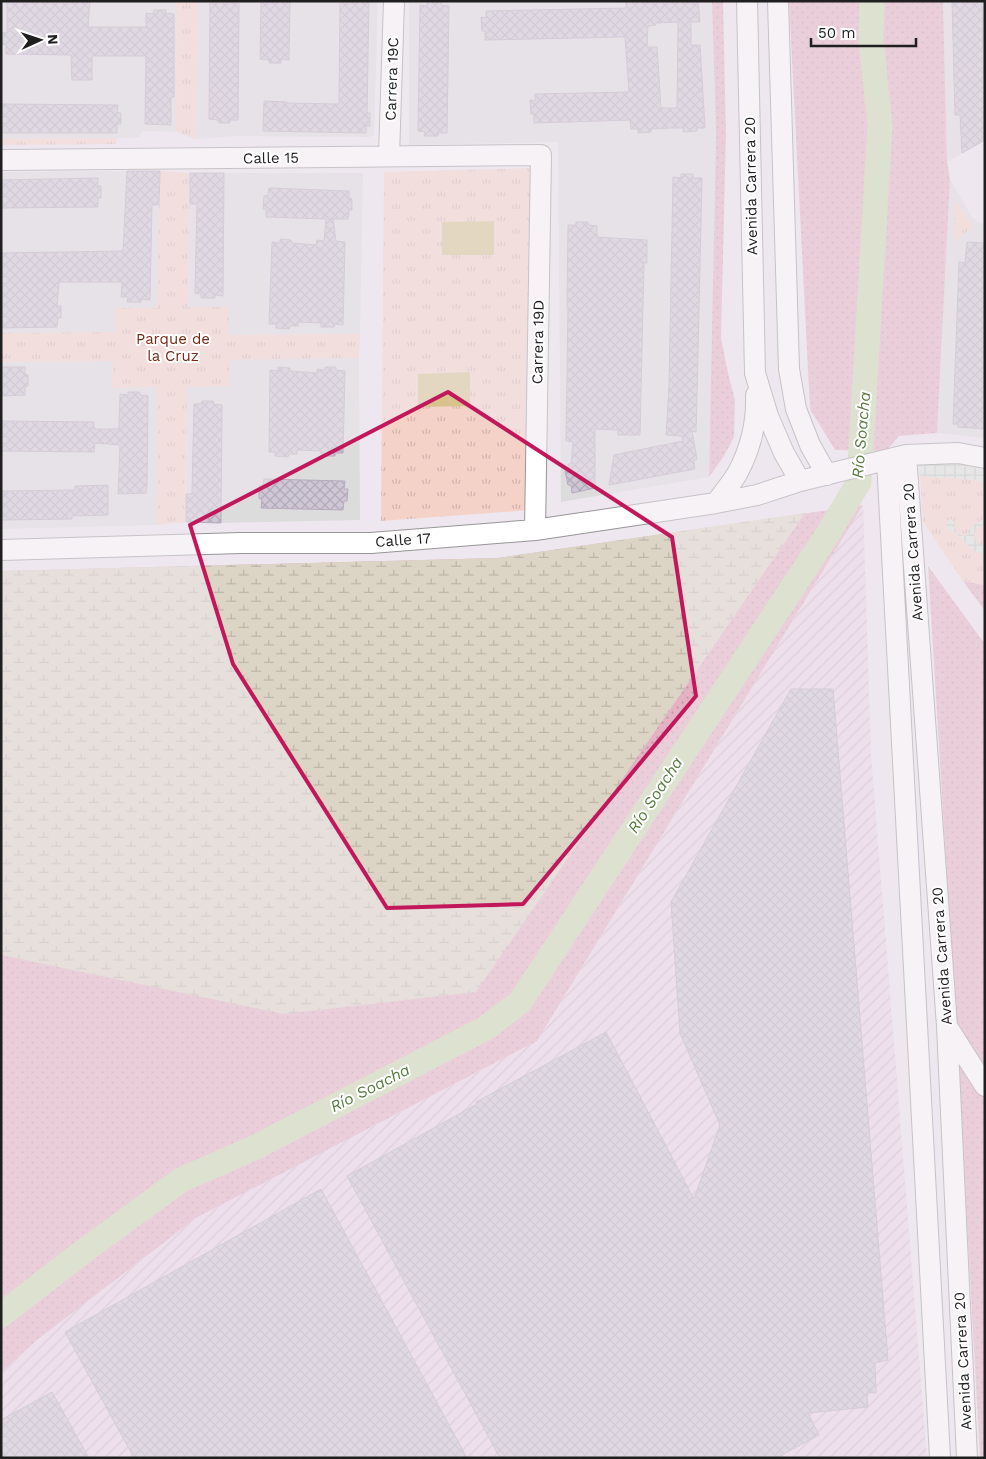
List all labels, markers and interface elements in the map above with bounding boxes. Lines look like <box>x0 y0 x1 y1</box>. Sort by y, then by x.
north arrow <box>15 15 65 65</box>
scale bar <box>811 15 916 47</box>
text: 50 m <box>818 24 855 42</box>
text: N <box>45 34 61 45</box>
street label: Carrera 19C <box>382 37 402 121</box>
street label: Avenida Carrera 20 <box>741 117 761 255</box>
street label: Calle 15 <box>243 149 299 167</box>
street label: Carrera 19D <box>528 300 548 384</box>
park label: Parque de la Cruz <box>136 330 210 365</box>
water label: Río Soacha <box>848 391 874 479</box>
street label: Avenida Carrera 20 <box>899 482 927 622</box>
street label: Calle 17 <box>375 529 431 551</box>
water label: Río Soacha <box>623 753 687 837</box>
street label: Avenida Carrera 20 <box>928 886 956 1026</box>
water label: Río Soacha <box>327 1060 413 1116</box>
street label: Avenida Carrera 20 <box>950 1291 976 1431</box>

